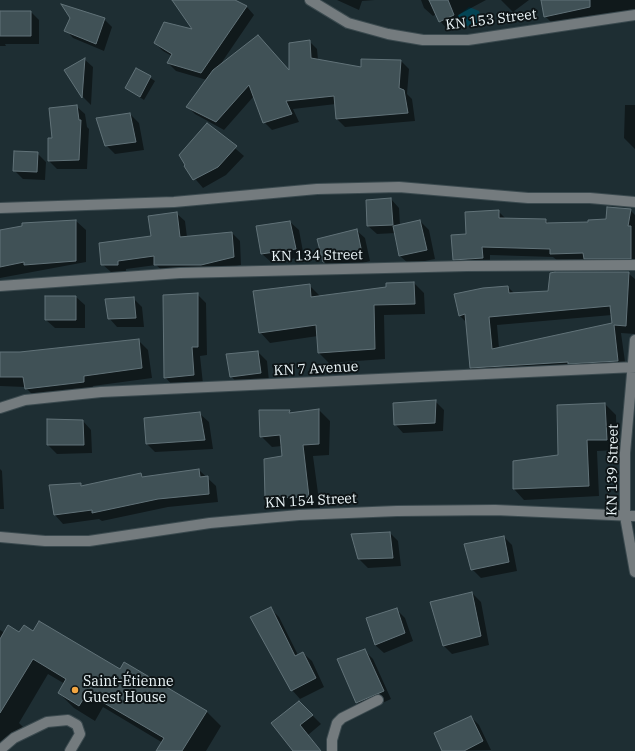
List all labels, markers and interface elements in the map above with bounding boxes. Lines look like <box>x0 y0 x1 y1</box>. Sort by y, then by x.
street label: KN 153 Street <box>444 6 538 34</box>
street label: KN 134 Street <box>271 247 363 265</box>
street label: KN 7 Avenue <box>273 358 359 380</box>
street label: KN 139 Street <box>604 424 622 516</box>
street label: KN 154 Street <box>265 490 357 512</box>
place label: Saint-Étienne Guest House <box>83 674 174 706</box>
marker: Saint-Étienne Guest House <box>70 685 80 695</box>

